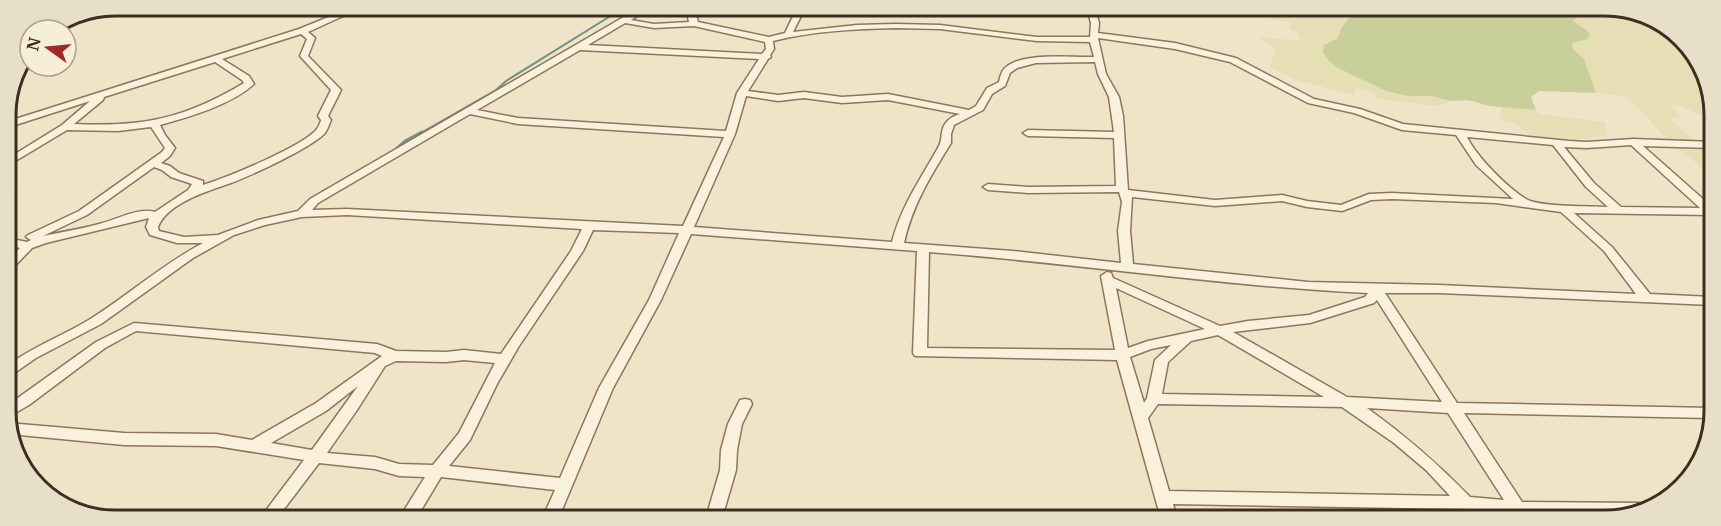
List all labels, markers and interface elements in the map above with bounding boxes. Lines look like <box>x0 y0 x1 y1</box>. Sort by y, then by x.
north arrow <box>18 18 78 78</box>
text: N <box>22 35 45 53</box>

